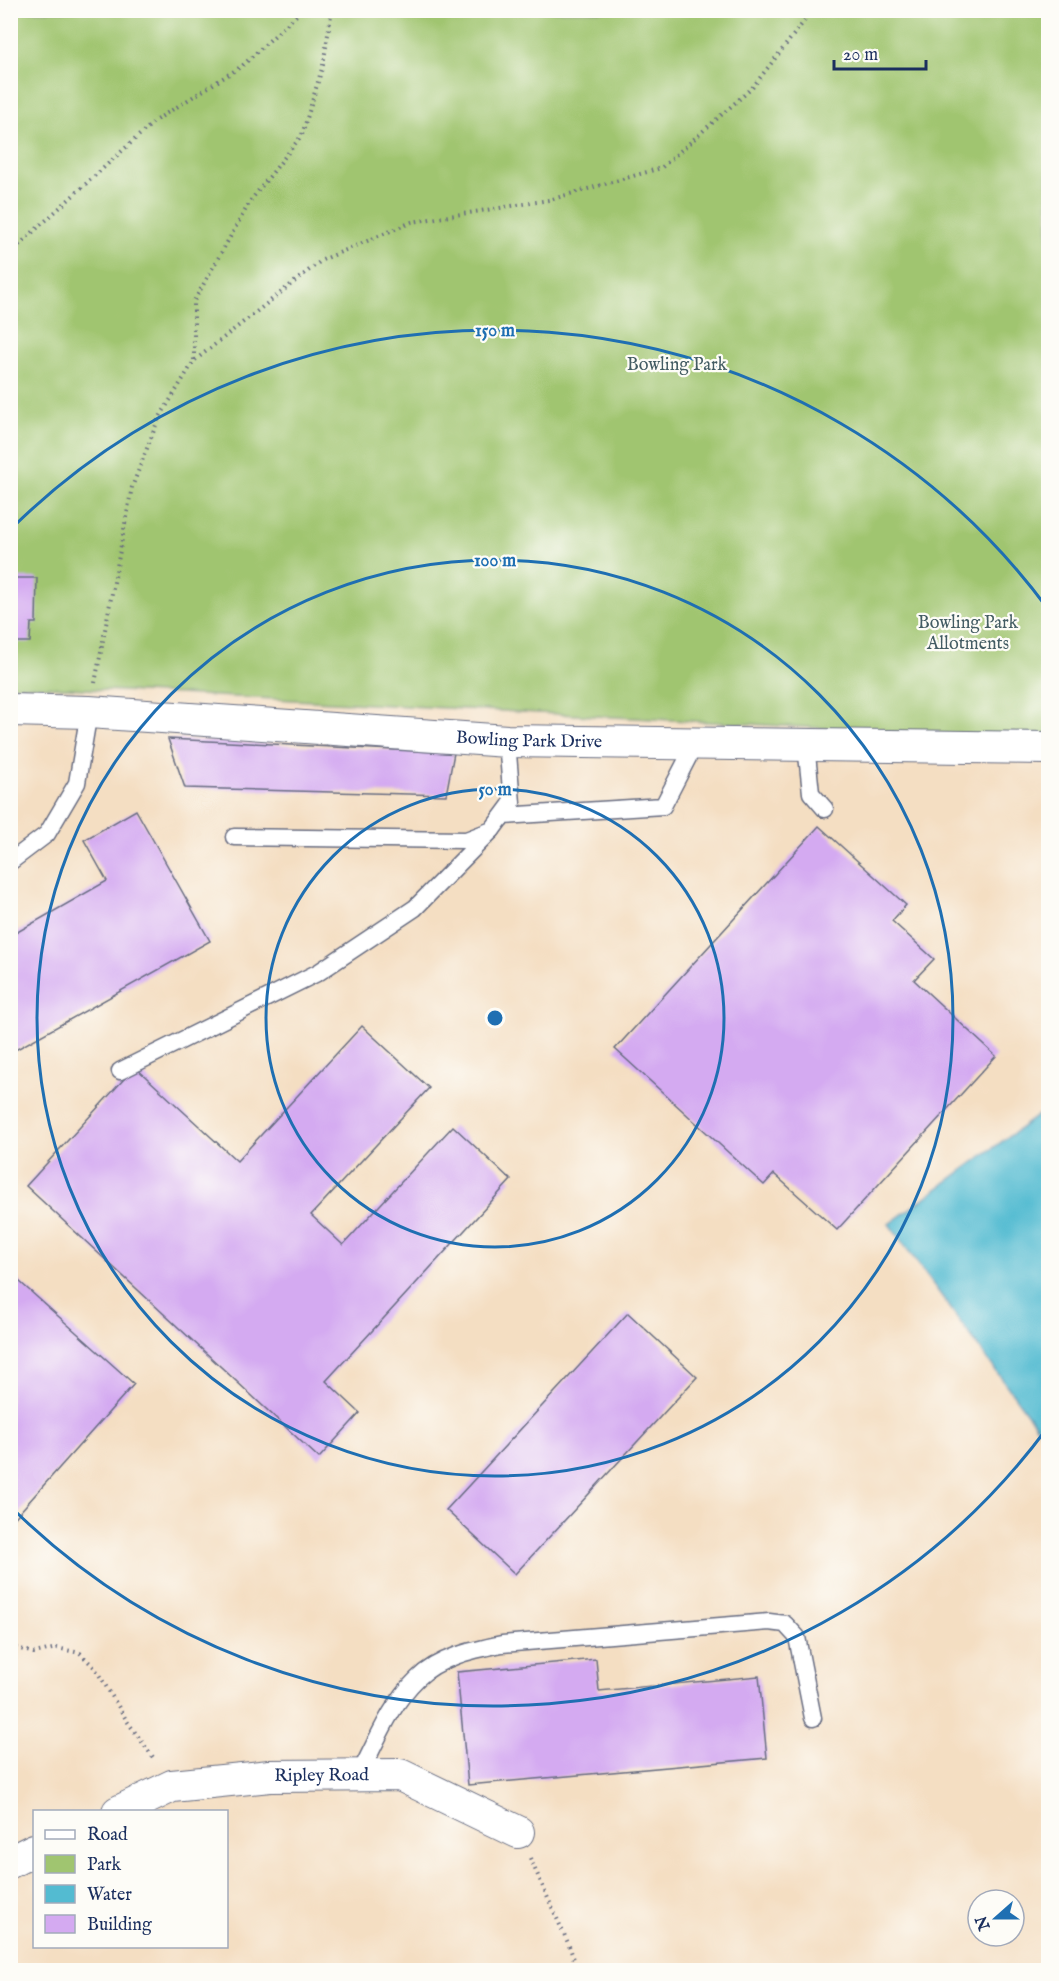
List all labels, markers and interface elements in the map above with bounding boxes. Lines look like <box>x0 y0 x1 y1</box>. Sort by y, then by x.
scale bar <box>834 33 926 71</box>
text: 20 m <box>843 44 878 67</box>
text: 150 m <box>475 320 515 343</box>
park label: Bowling Park <box>627 354 728 377</box>
text: 100 m <box>474 550 516 573</box>
park label: Bowling Park Allotments <box>918 612 1019 656</box>
street label: Bowling Park Drive <box>455 726 602 754</box>
text: 50 m <box>478 779 512 802</box>
centre of rings <box>485 1008 505 1028</box>
street label: Ripley Road <box>274 1764 369 1787</box>
legend <box>33 1810 228 1948</box>
text: Road <box>87 1824 128 1847</box>
text: Park <box>87 1854 122 1877</box>
text: Water <box>87 1884 132 1907</box>
north arrow <box>966 1888 1026 1948</box>
text: N <box>972 1912 996 1934</box>
text: Building <box>87 1914 152 1937</box>

